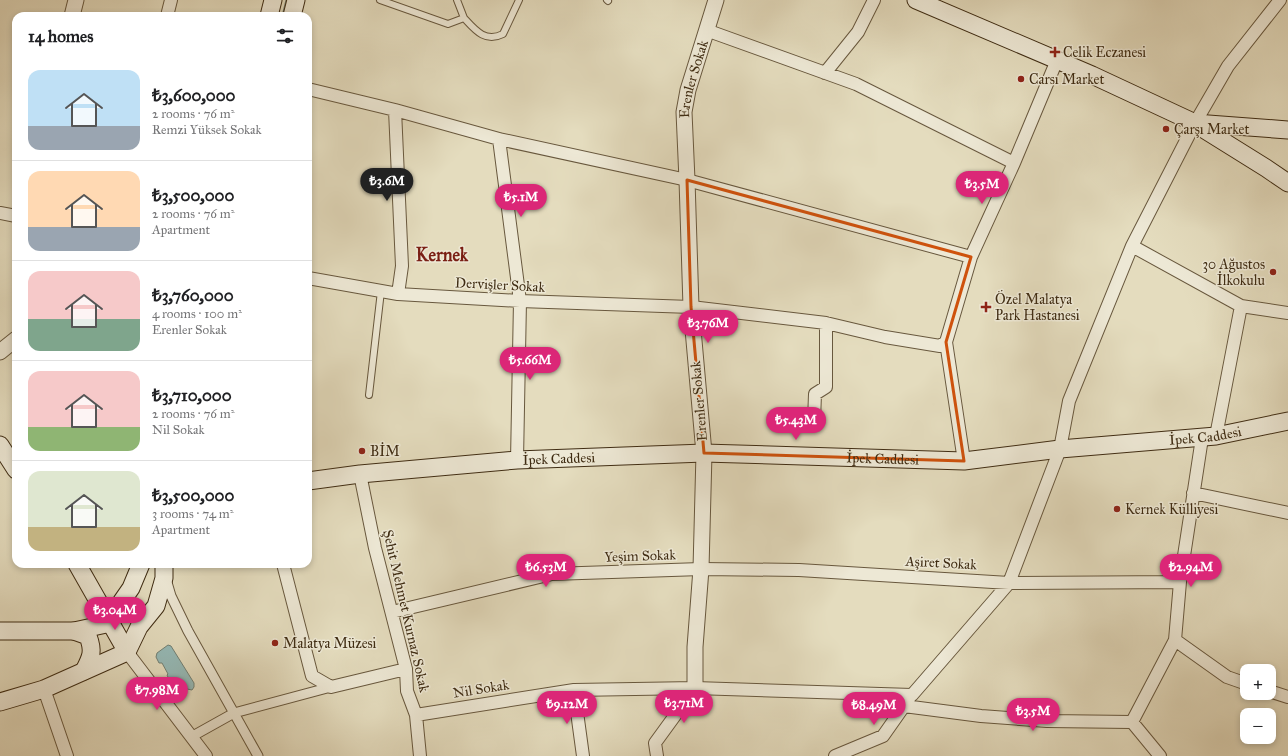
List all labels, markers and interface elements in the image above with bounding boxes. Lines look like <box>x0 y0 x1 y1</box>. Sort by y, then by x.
icon: filters <box>274 25 296 47</box>
text: 14 homes <box>28 26 93 47</box>
street label: Erenler Sokak <box>675 37 712 119</box>
place label: Celik Eczanesi <box>1063 44 1146 61</box>
marker: Celik Eczanesi <box>1050 47 1060 57</box>
place label: Carsı Market <box>1029 71 1104 88</box>
marker: Carsı Market <box>1016 74 1026 84</box>
text: ₺3,600,000 <box>152 85 236 106</box>
icon: home <box>60 86 108 134</box>
text: 2 rooms · 76 m² <box>152 106 234 122</box>
place label: Çarşı Market <box>1174 121 1249 138</box>
text: Remzi Yüksek Sokak <box>152 122 262 138</box>
marker: Çarşı Market <box>1161 124 1171 134</box>
pin: ₺3.6M <box>359 168 415 202</box>
pin: ₺3.5M <box>954 171 1010 205</box>
text: ₺3.6M <box>369 173 405 189</box>
text: ₺3.5M <box>965 176 999 192</box>
pin: ₺5.1M <box>493 184 549 218</box>
text: ₺3,500,000 <box>152 185 234 206</box>
icon: home <box>60 187 108 235</box>
text: ₺5.1M <box>504 189 538 205</box>
text: 2 rooms · 76 m² <box>152 206 234 222</box>
text: Apartment <box>152 222 210 238</box>
district label: Kernek <box>416 244 469 266</box>
place label: 30 Ağustos İlkokulu <box>1202 256 1266 289</box>
marker: 30 Ağustos İlkokulu <box>1268 267 1278 277</box>
street label: Dervişler Sokak <box>455 274 546 296</box>
text: ₺3,760,000 <box>152 285 234 306</box>
icon: home <box>60 287 108 335</box>
place label: Özel Malatya Park Hastanesi <box>995 289 1080 324</box>
marker: Özel Malatya Park Hastanesi <box>980 301 992 313</box>
text: 4 rooms · 100 m² <box>152 306 242 322</box>
pin: ₺3.76M <box>675 310 741 344</box>
text: ₺3.76M <box>687 315 729 331</box>
text: Erenler Sokak <box>152 322 227 338</box>
pin: ₺5.66M <box>497 347 563 381</box>
text: ₺5.66M <box>509 352 551 368</box>
street label: Erenler Sokak <box>687 360 711 442</box>
text: ₺3,710,000 <box>152 385 232 406</box>
icon: home <box>60 387 108 435</box>
text: 2 rooms · 76 m² <box>152 406 234 422</box>
pin: ₺5.43M <box>763 407 829 441</box>
text: ₺5.43M <box>775 412 817 428</box>
text: Nil Sokak <box>152 422 204 438</box>
street label: İpek Caddesi <box>1168 422 1243 448</box>
place label: BİM <box>370 442 400 460</box>
marker: BİM <box>357 446 367 456</box>
street label: İpek Caddesi <box>846 448 919 468</box>
street label: İpek Caddesi <box>522 449 596 468</box>
text: ₺3,500,000 <box>152 485 234 506</box>
icon: home <box>60 487 108 535</box>
place label: Kernek Külliyesi <box>1125 501 1218 518</box>
marker: Kernek Külliyesi <box>1112 504 1122 514</box>
text: 3 rooms · 74 m² <box>152 506 234 522</box>
text: Apartment <box>152 522 210 538</box>
street label: Şehit Mehmet Kurnaz Sokak <box>379 528 433 694</box>
street label: Yeşim Sokak <box>604 546 677 566</box>
street label: Aşiret Sokak <box>904 553 978 573</box>
pin: ₺6.53M <box>513 554 579 588</box>
pin: ₺2.94M <box>1158 554 1224 588</box>
text: ₺6.53M <box>525 559 567 575</box>
text: ₺2.94M <box>1169 559 1213 575</box>
pin: ₺3.04M <box>82 597 148 631</box>
text: ₺3.04M <box>93 602 137 618</box>
place label: Malatya Müzesi <box>283 635 377 652</box>
marker: Malatya Müzesi <box>270 638 280 648</box>
map controls <box>1240 664 1276 744</box>
button: + <box>1240 664 1276 700</box>
street label: Nil Sokak <box>452 676 511 702</box>
pin: ₺7.98M <box>124 677 190 711</box>
text: ₺7.98M <box>135 682 179 698</box>
pin: ₺3.71M <box>651 690 717 724</box>
pin: ₺9.12M <box>534 691 600 725</box>
pin: ₺8.49M <box>841 692 907 726</box>
text: ₺3.71M <box>664 695 704 711</box>
text: ₺9.12M <box>546 696 588 712</box>
text: ₺8.49M <box>852 697 896 713</box>
pin: ₺3.5M <box>1005 698 1061 732</box>
text: ₺3.5M <box>1016 703 1050 719</box>
button: − <box>1240 708 1276 744</box>

